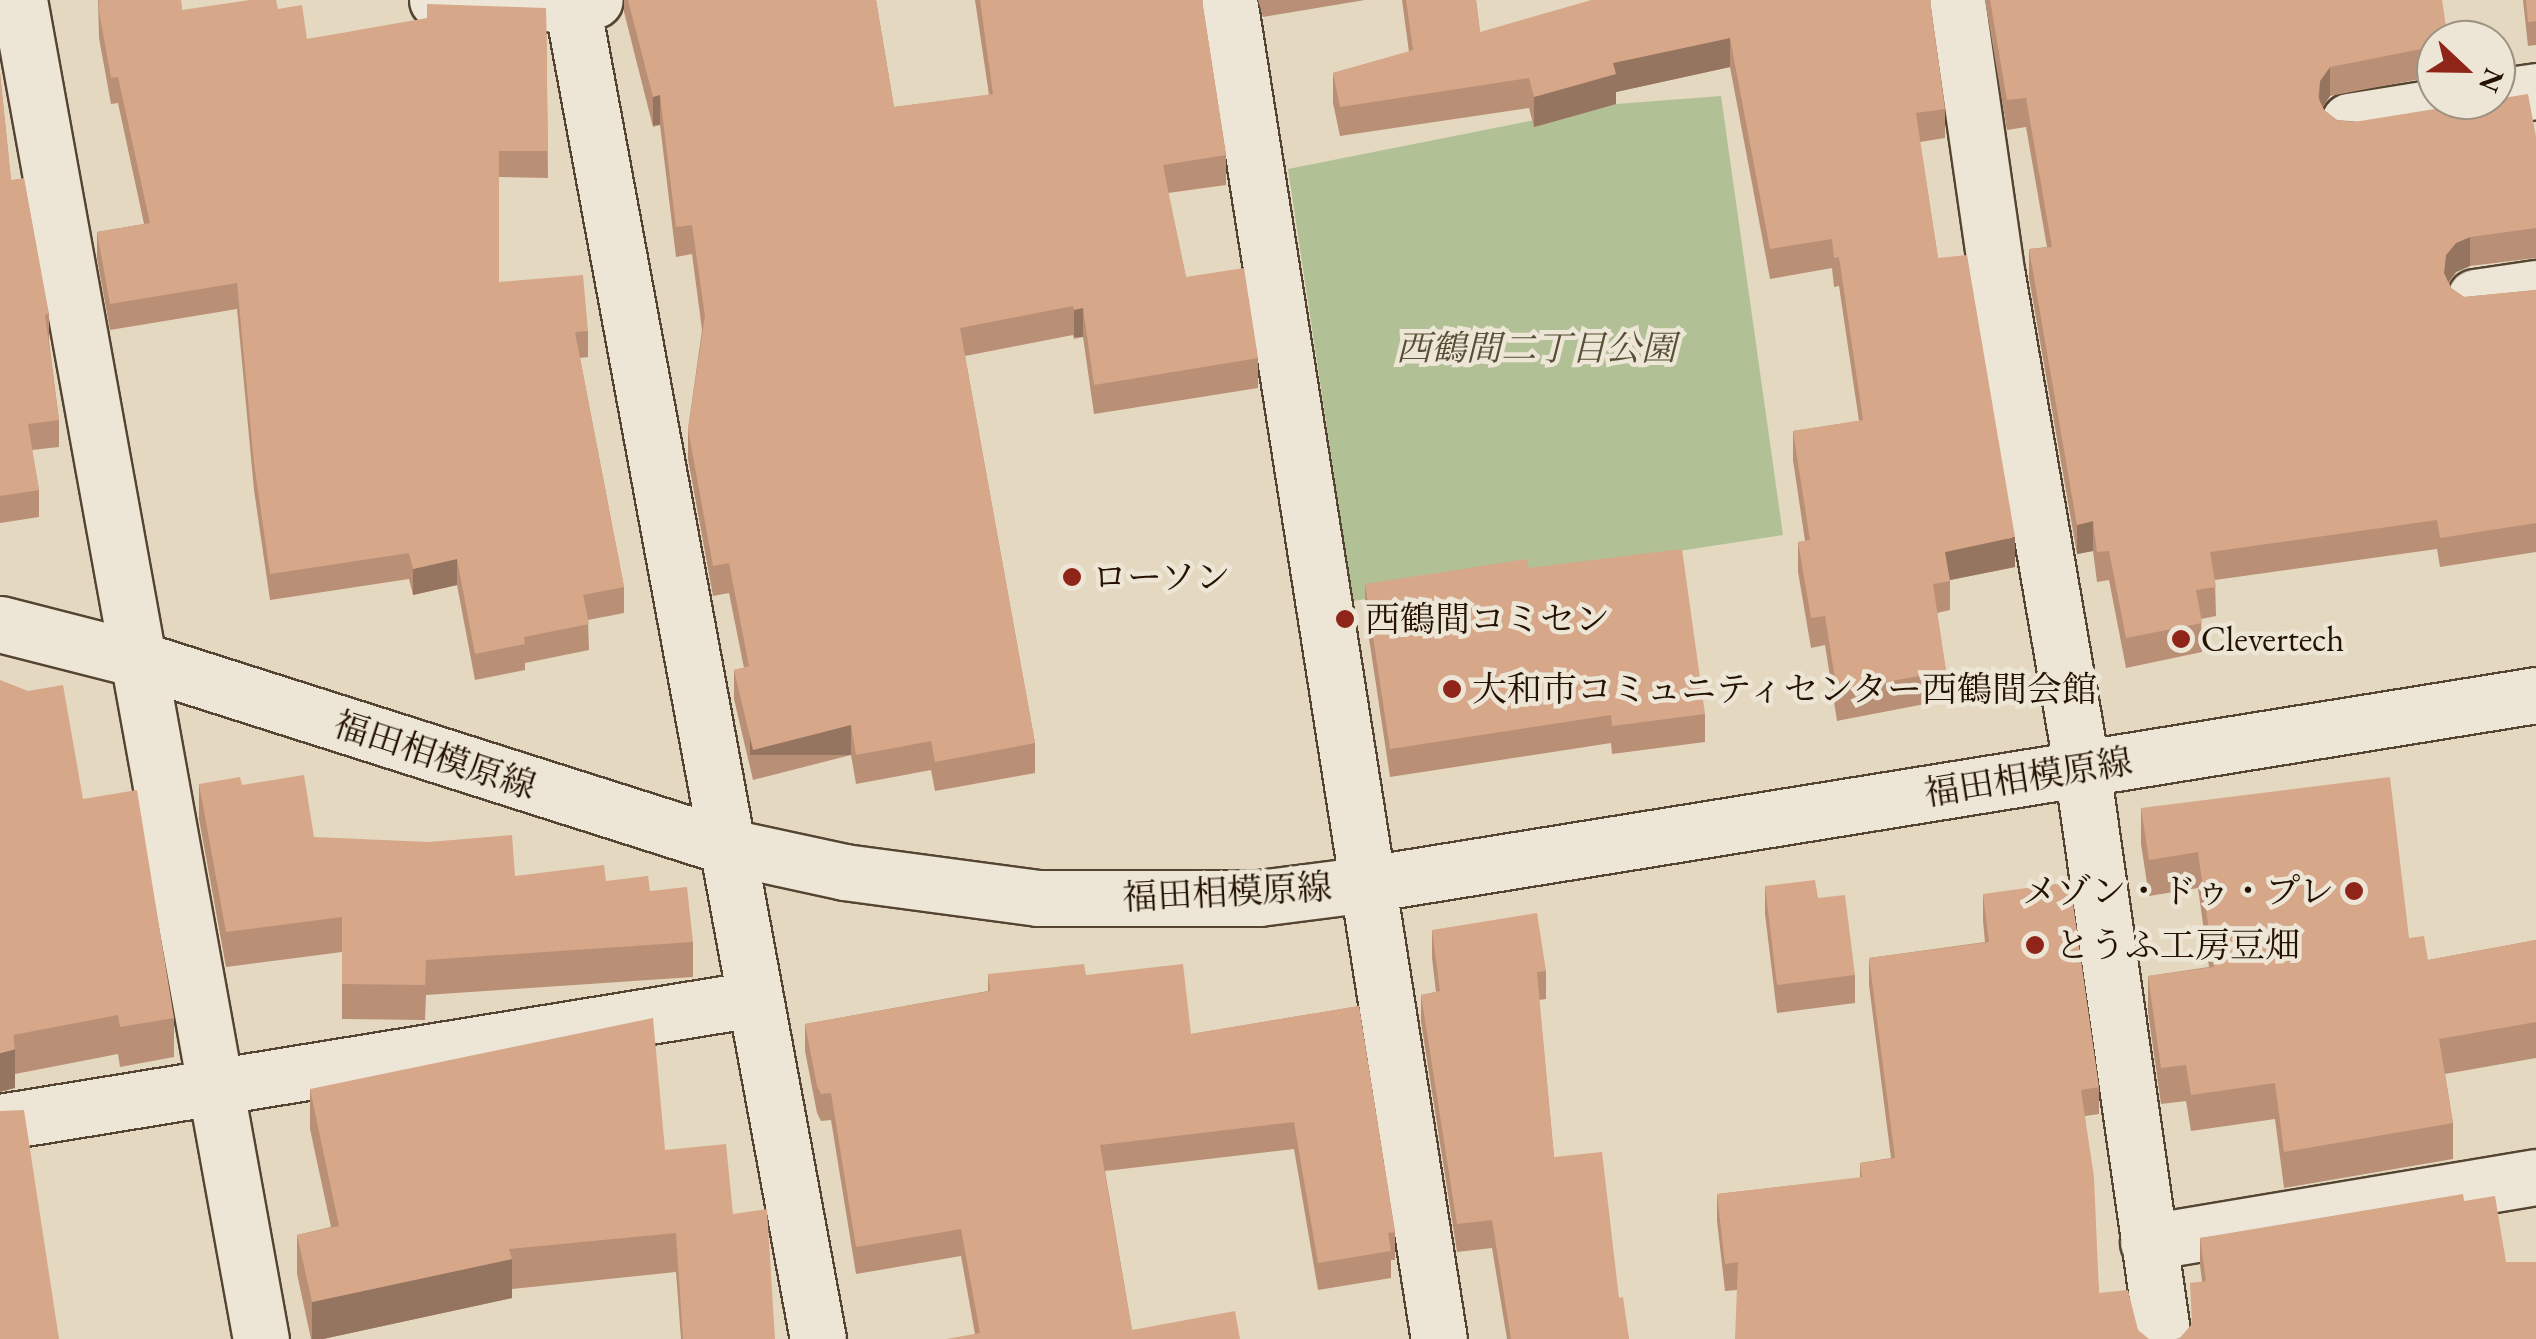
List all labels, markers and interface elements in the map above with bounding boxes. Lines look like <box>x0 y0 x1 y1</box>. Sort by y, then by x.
north arrow <box>2416 20 2516 120</box>
text: N <box>2471 63 2513 98</box>
park label: 西鶴間二丁目公園 <box>1396 327 1676 369</box>
place label: ローソン <box>1092 556 1232 598</box>
marker: ローソン <box>1061 566 1083 588</box>
place label: 西鶴間コミセン <box>1365 598 1610 640</box>
marker: 西鶴間コミセン <box>1334 608 1356 630</box>
place label: Clevertech <box>2201 618 2344 660</box>
marker: Clevertech <box>2170 628 2192 650</box>
place label: 大和市コミュニティセンター西鶴間会館 <box>1472 668 2102 710</box>
marker: 大和市コミュニティセンター西鶴間会館 <box>1441 678 1463 700</box>
street label: 福田相模原線 <box>329 703 541 807</box>
street label: 福田相模原線 <box>1921 740 2135 814</box>
street label: 福田相模原線 <box>1121 866 1333 918</box>
place label: メゾン・ドゥ・プレ <box>2019 870 2334 912</box>
marker: メゾン・ドゥ・プレ <box>2343 880 2365 902</box>
place label: とうふ工房豆畑 <box>2055 924 2300 966</box>
marker: とうふ工房豆畑 <box>2024 934 2046 956</box>

